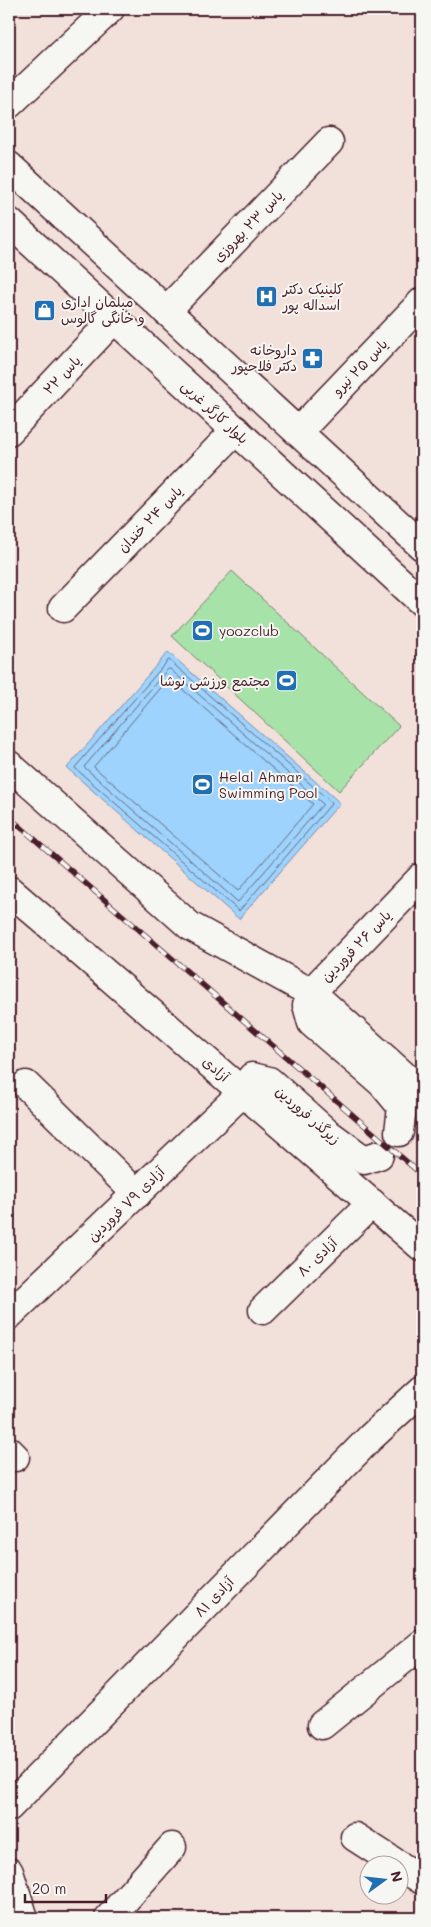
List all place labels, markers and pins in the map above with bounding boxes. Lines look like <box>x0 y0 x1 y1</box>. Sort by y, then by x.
place label: کلینیک دکتر اسداله پور <box>282 279 343 315</box>
hospital icon: کلینیک دکتر اسداله پور <box>255 285 279 309</box>
place label: مبلمان اداری و خانگی گالوس <box>61 292 145 328</box>
shop icon: مبلمان اداری و خانگی گالوس <box>33 298 57 322</box>
place label: داروخانه دکتر فلاحپور <box>231 340 297 376</box>
pharmacy icon: داروخانه دکتر فلاحپور <box>301 346 325 370</box>
sports icon: yoozclub <box>191 619 215 643</box>
place label: yoozclub <box>219 621 279 640</box>
sports icon: مجتمع ورزشی نوشا <box>274 669 298 693</box>
place label: مجتمع ورزشی نوشا <box>160 671 270 692</box>
place label: Helal Ahmar Swimming Pool <box>219 767 318 802</box>
sports icon: Helal Ahmar Swimming Pool <box>191 773 215 797</box>

